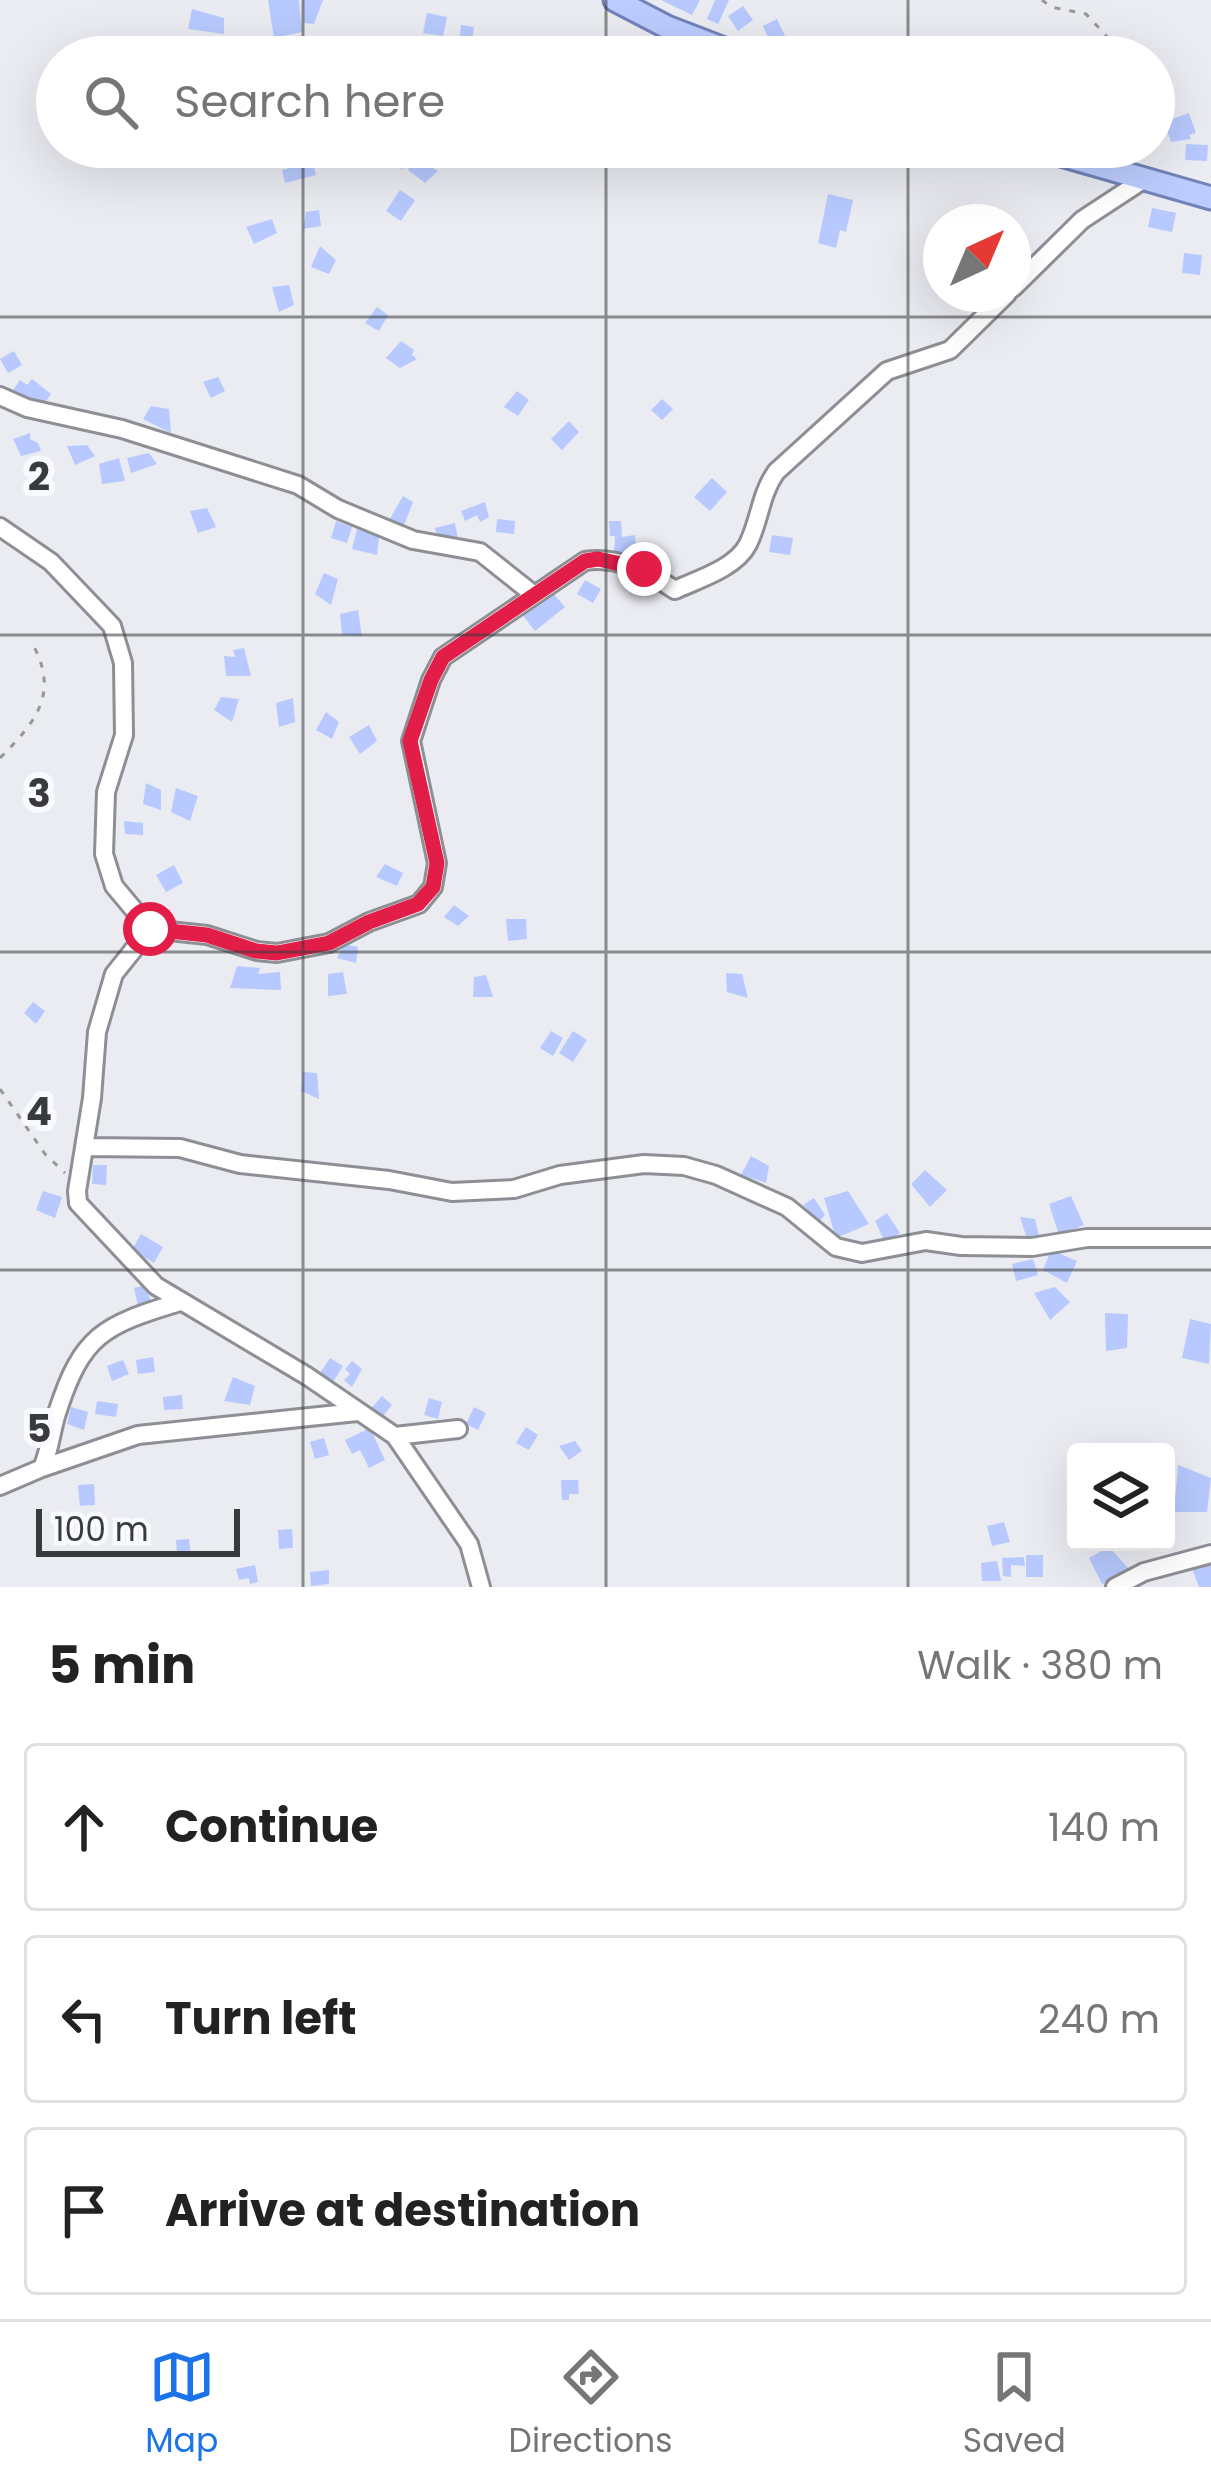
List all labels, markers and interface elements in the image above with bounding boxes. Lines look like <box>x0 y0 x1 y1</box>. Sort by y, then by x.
search box <box>36 36 1175 168</box>
icon: search <box>78 69 144 135</box>
text: Search here <box>174 70 445 133</box>
north arrow <box>923 204 1031 312</box>
text: 2 <box>28 449 50 504</box>
route end <box>617 542 671 596</box>
text: 3 <box>27 766 51 821</box>
route start <box>123 902 177 956</box>
text: 4 <box>26 1084 52 1139</box>
text: 5 <box>26 1401 52 1456</box>
map controls <box>1067 1443 1175 1551</box>
button: layers <box>1067 1443 1175 1551</box>
scale bar <box>36 1503 240 1556</box>
text: 100 m <box>54 1506 149 1553</box>
text: 5 min <box>48 1629 195 1701</box>
text: Walk · 380 m <box>917 1638 1163 1693</box>
icon: ahead <box>51 1794 117 1860</box>
text: Continue <box>165 1795 378 1858</box>
text: 140 m <box>1048 1800 1160 1855</box>
icon: left <box>51 1986 117 2052</box>
text: Turn left <box>165 1987 357 2050</box>
text: 240 m <box>1038 1992 1160 2047</box>
icon: arrive <box>51 2178 117 2244</box>
text: Arrive at destination <box>165 2179 640 2242</box>
tab: Map <box>145 2344 218 2466</box>
tab: Directions <box>509 2344 672 2466</box>
tab: Saved <box>963 2344 1066 2466</box>

